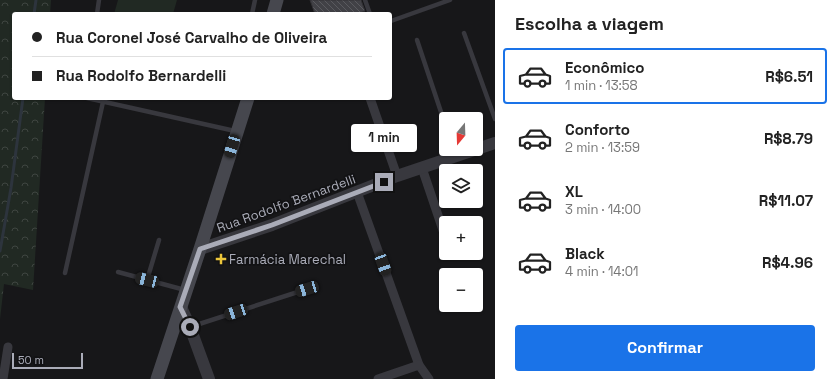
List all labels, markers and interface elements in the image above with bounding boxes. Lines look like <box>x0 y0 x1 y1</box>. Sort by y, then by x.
text: Escolha a viagem <box>515 12 664 35</box>
text: Rua Coronel José Carvalho de Oliveira <box>56 28 327 47</box>
icon: car <box>517 58 553 94</box>
text: Econômico <box>565 58 644 77</box>
text: Rua Rodolfo Bernardelli <box>56 66 226 85</box>
text: R$6.51 <box>765 67 813 86</box>
text: 1 min · 13:58 <box>565 77 638 94</box>
north arrow <box>439 112 483 156</box>
map controls <box>439 112 483 312</box>
icon: car <box>517 120 553 156</box>
text: Conforto <box>565 120 630 139</box>
callout: 1 min <box>351 124 417 152</box>
text: 1 min <box>368 129 400 146</box>
text: R$8.79 <box>764 129 813 148</box>
car <box>223 133 241 159</box>
text: 2 min · 13:59 <box>565 139 640 156</box>
button: layers <box>439 164 483 208</box>
street label: Rua Rodolfo Bernardelli <box>214 170 358 237</box>
route end <box>375 173 393 191</box>
icon: car <box>517 182 553 218</box>
text: XL <box>565 182 583 201</box>
text: R$11.07 <box>759 191 813 210</box>
text: 3 min · 14:00 <box>565 201 641 218</box>
button: + <box>439 216 483 260</box>
icon: car <box>517 244 553 280</box>
text: Black <box>565 244 605 263</box>
place label: Farmácia Marechal <box>229 251 346 268</box>
car <box>373 251 393 277</box>
text: R$4.96 <box>762 253 813 272</box>
marker: Farmácia Marechal <box>216 254 226 264</box>
text: 4 min · 14:01 <box>565 263 639 280</box>
button: − <box>439 268 483 312</box>
car <box>134 271 160 289</box>
car <box>294 280 320 298</box>
car <box>223 303 249 321</box>
route start <box>181 318 199 336</box>
button: Confirmar <box>515 325 815 371</box>
scale bar <box>12 351 83 370</box>
text: 50 m <box>18 353 44 367</box>

